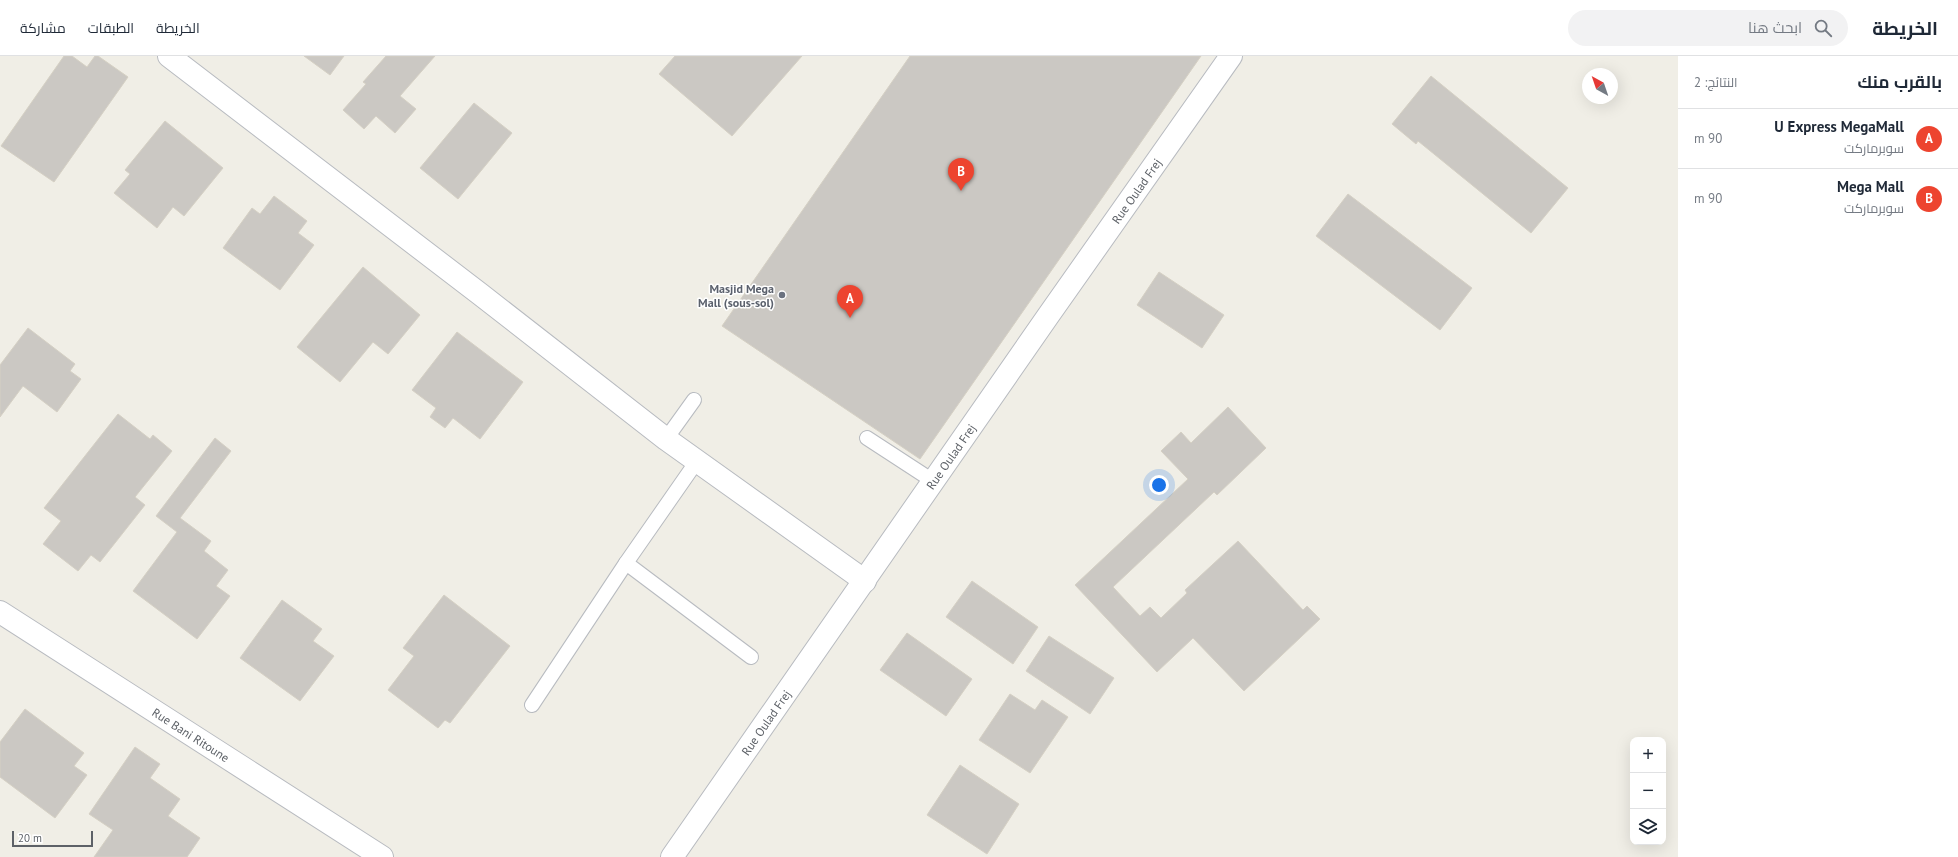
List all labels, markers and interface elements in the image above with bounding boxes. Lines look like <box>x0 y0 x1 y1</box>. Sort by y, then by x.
search box <box>1568 10 1848 46</box>
text: الخريطة <box>1872 16 1938 40</box>
icon: search <box>1812 17 1834 39</box>
text: ابحث هنا <box>1748 18 1802 37</box>
text: مشاركة <box>20 19 66 37</box>
text: الطبقات <box>88 19 134 37</box>
text: الخريطة <box>156 19 200 37</box>
north arrow <box>1582 68 1618 104</box>
text: بالقرب منك <box>1858 71 1942 93</box>
text: النتائج: 2 <box>1694 74 1738 91</box>
text: U Express MegaMall <box>1774 117 1904 136</box>
text: 90 m <box>1694 130 1722 147</box>
text: A <box>1925 130 1933 147</box>
text: سوبرماركت <box>1844 140 1904 157</box>
street label: Rue Oulad Frej <box>1108 155 1164 226</box>
pin: B <box>948 158 974 191</box>
text: Mega Mall <box>1837 177 1904 196</box>
text: 90 m <box>1694 190 1722 207</box>
text: B <box>1925 190 1933 207</box>
text: سوبرماركت <box>1844 200 1904 217</box>
place label: Masjid Mega Mall (sous-sol) <box>698 281 774 310</box>
pin: A <box>837 285 863 318</box>
marker: Masjid Mega Mall (sous-sol) <box>777 290 787 300</box>
street label: Rue Oulad Frej <box>923 421 978 492</box>
your location <box>1149 475 1169 495</box>
street label: Rue Oulad Frej <box>738 687 794 758</box>
street label: Rue Bani Ritoune <box>150 704 232 765</box>
map controls <box>1630 737 1666 845</box>
button: + <box>1630 737 1666 773</box>
button: − <box>1630 773 1666 809</box>
button: layers <box>1630 809 1666 845</box>
scale bar <box>12 829 93 848</box>
text: 20 m <box>18 831 42 845</box>

